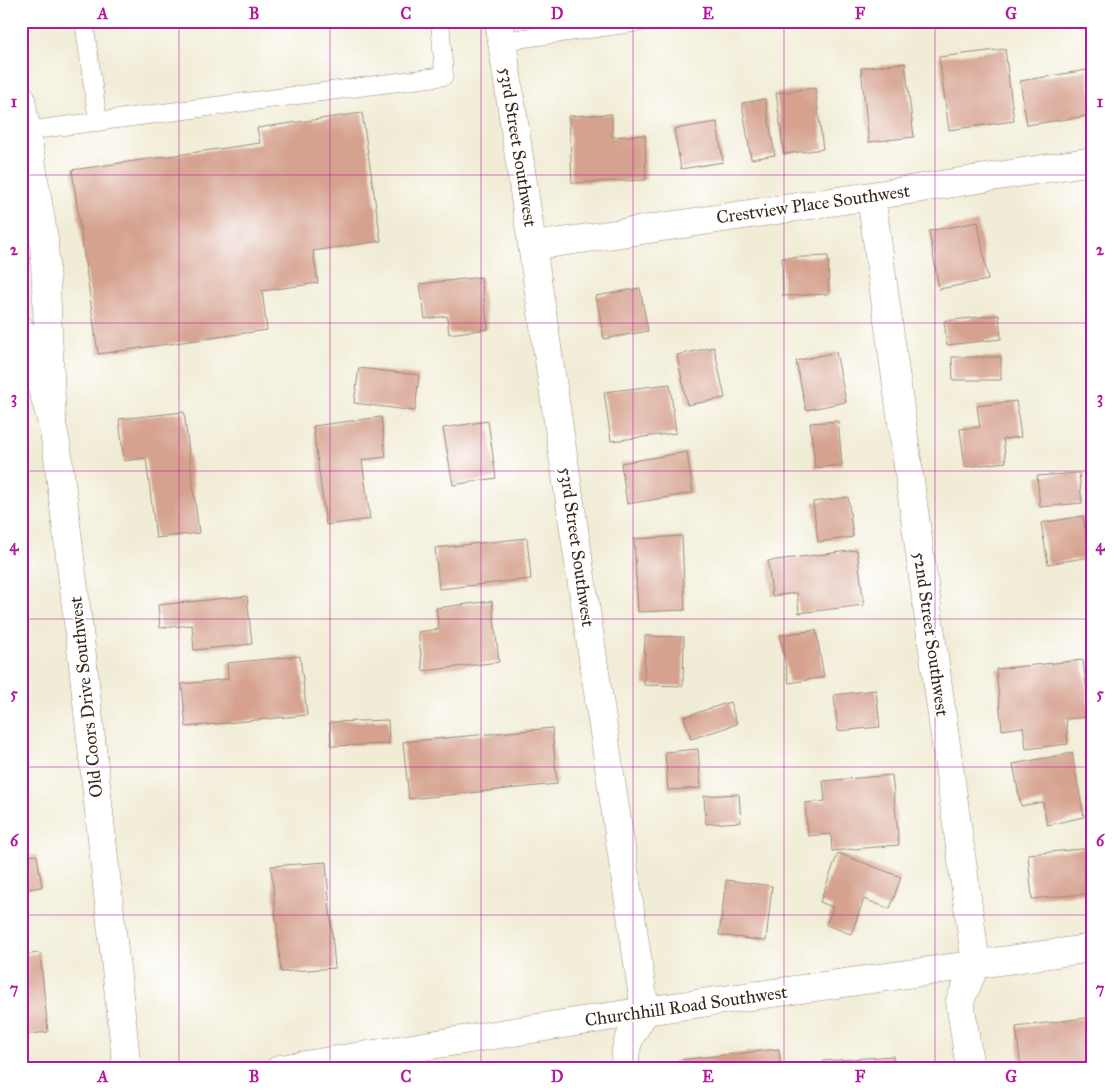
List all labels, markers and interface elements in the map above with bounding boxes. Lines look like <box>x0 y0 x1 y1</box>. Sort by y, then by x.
text: A <box>97 4 109 23</box>
text: B <box>249 4 259 23</box>
text: C <box>401 4 412 23</box>
text: D <box>551 4 564 23</box>
text: E <box>702 4 714 23</box>
text: F <box>855 4 866 23</box>
text: G <box>1005 4 1017 23</box>
street label: 53rd Street Southwest <box>495 66 542 229</box>
text: 1 <box>11 92 18 111</box>
text: 1 <box>1097 92 1104 111</box>
street label: Crestview Place Southwest <box>715 179 912 228</box>
text: 2 <box>10 240 19 259</box>
text: 2 <box>1096 240 1105 259</box>
text: 3 <box>11 388 17 408</box>
text: 3 <box>1097 388 1103 408</box>
street label: 53rd Street Southwest <box>555 466 599 629</box>
text: 4 <box>10 536 20 556</box>
text: 4 <box>1096 536 1106 556</box>
street label: 52nd Street Southwest <box>909 550 954 718</box>
street label: Old Coors Drive Southwest <box>64 595 108 799</box>
text: 5 <box>10 684 18 703</box>
text: 5 <box>1096 684 1104 703</box>
text: 6 <box>10 831 19 850</box>
text: 6 <box>1096 831 1105 850</box>
text: 7 <box>10 979 19 998</box>
text: 7 <box>1096 979 1105 998</box>
street label: Churchhill Road Southwest <box>583 981 789 1031</box>
text: A <box>97 1067 109 1086</box>
text: B <box>249 1067 259 1086</box>
text: C <box>401 1067 412 1086</box>
text: D <box>551 1067 564 1086</box>
text: E <box>702 1067 714 1086</box>
text: F <box>855 1067 866 1086</box>
text: G <box>1005 1067 1017 1086</box>

